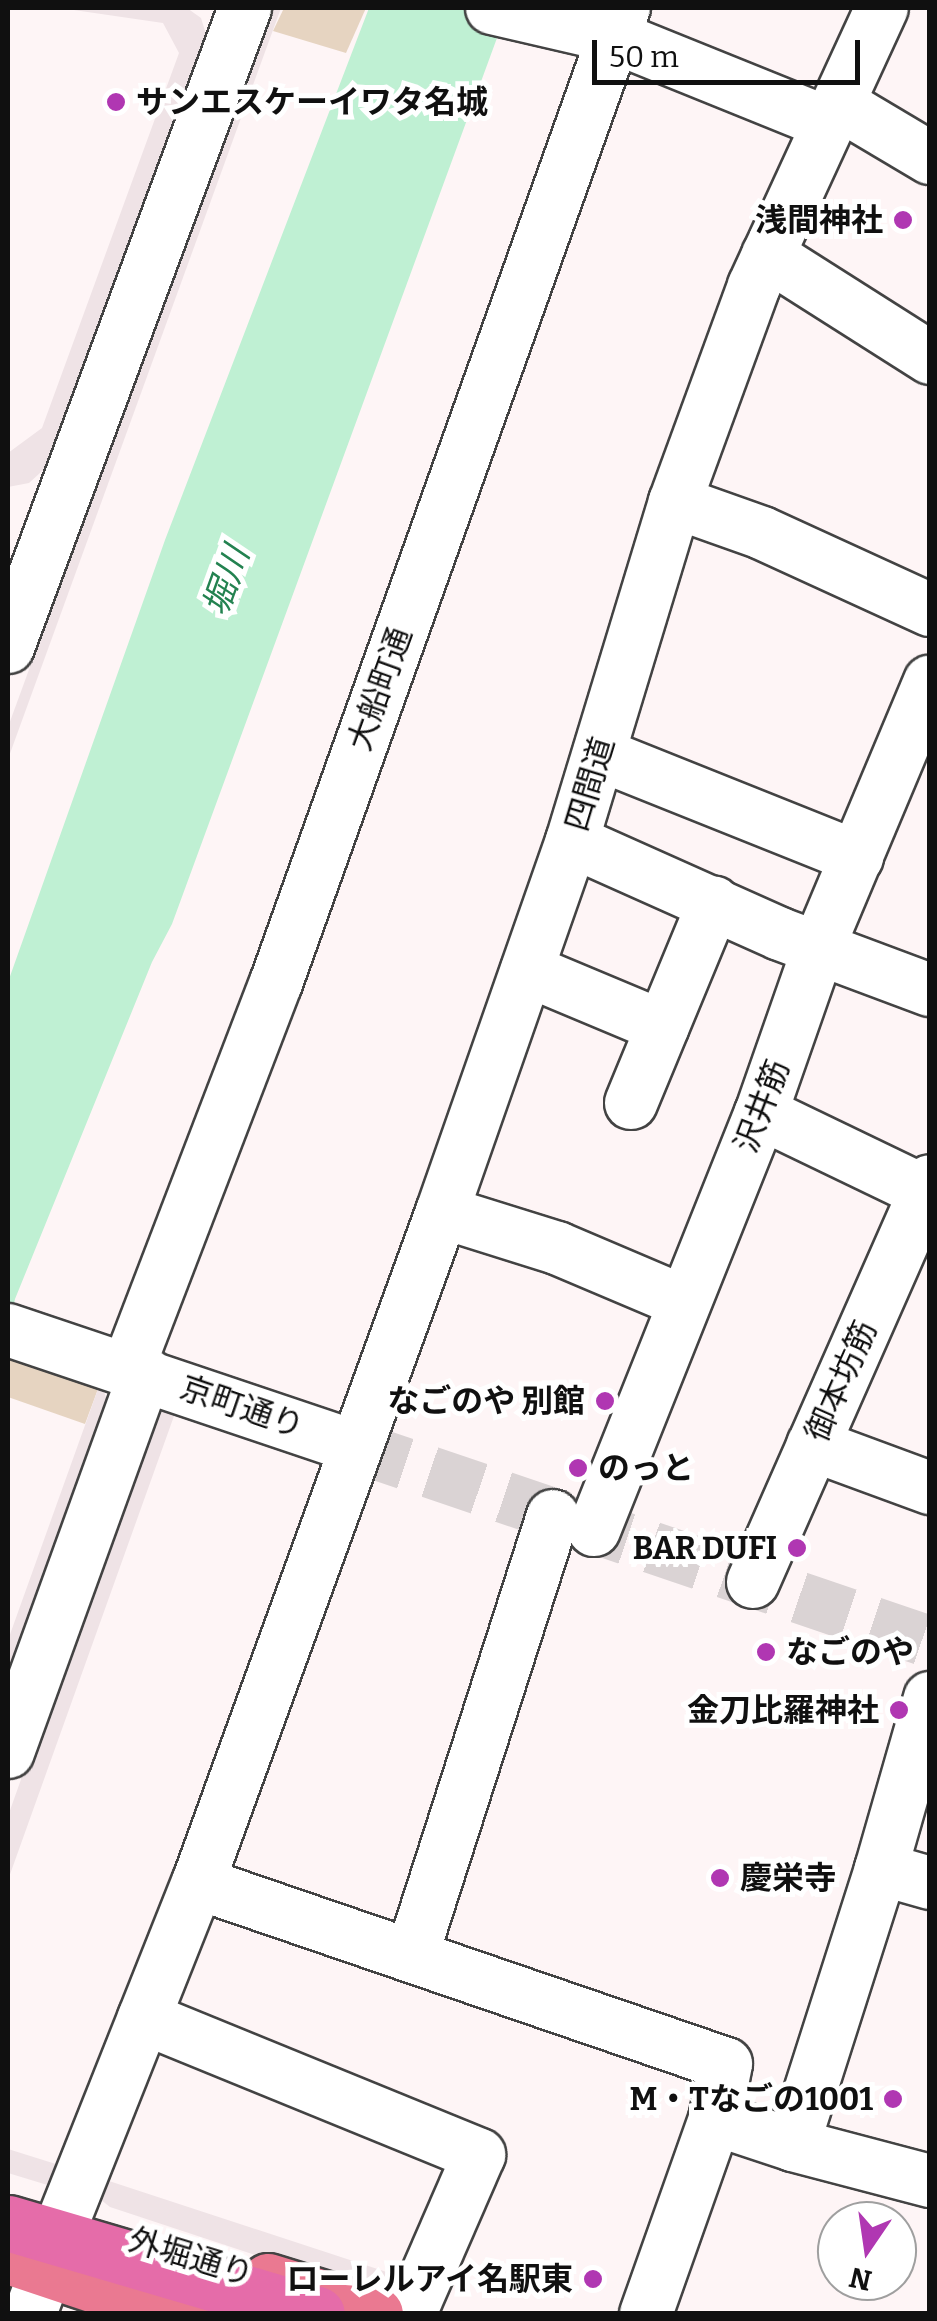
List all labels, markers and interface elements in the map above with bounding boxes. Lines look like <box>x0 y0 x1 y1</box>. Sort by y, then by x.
scale bar <box>597 20 864 82</box>
text: 50 m <box>609 39 679 75</box>
place label: サンエスケーイワタ名城 <box>136 83 488 121</box>
marker: サンエスケーイワタ名城 <box>105 91 127 113</box>
place label: 浅間神社 <box>755 201 883 239</box>
marker: 浅間神社 <box>892 209 914 231</box>
water label: 堀川 <box>194 541 258 621</box>
street label: 大船町通 <box>340 622 420 756</box>
street label: 四間道 <box>558 732 622 836</box>
street label: 沢井筋 <box>727 1054 797 1158</box>
street label: 御本坊筋 <box>797 1315 885 1447</box>
street label: 京町通り <box>175 1368 309 1446</box>
place label: なごのや 別館 <box>387 1382 585 1420</box>
marker: なごのや 別館 <box>594 1390 616 1412</box>
place label: のっと <box>598 1449 694 1487</box>
marker: のっと <box>567 1457 589 1479</box>
place label: BAR DUFI <box>633 1529 777 1567</box>
marker: BAR DUFI <box>786 1537 808 1559</box>
place label: なごのや <box>786 1633 914 1671</box>
marker: なごのや <box>755 1641 777 1663</box>
place label: 金刀比羅神社 <box>687 1691 879 1729</box>
marker: 金刀比羅神社 <box>888 1699 910 1721</box>
place label: 慶栄寺 <box>740 1859 836 1897</box>
marker: 慶栄寺 <box>709 1867 731 1889</box>
place label: M・Tなごの1001 <box>629 2080 873 2118</box>
marker: M・Tなごの1001 <box>882 2088 904 2110</box>
north arrow <box>817 2201 917 2301</box>
street label: 外堀通り <box>124 2220 258 2294</box>
place label: ローレルアイ名駅東 <box>285 2260 573 2298</box>
text: N <box>846 2260 875 2297</box>
marker: ローレルアイ名駅東 <box>582 2268 604 2290</box>

